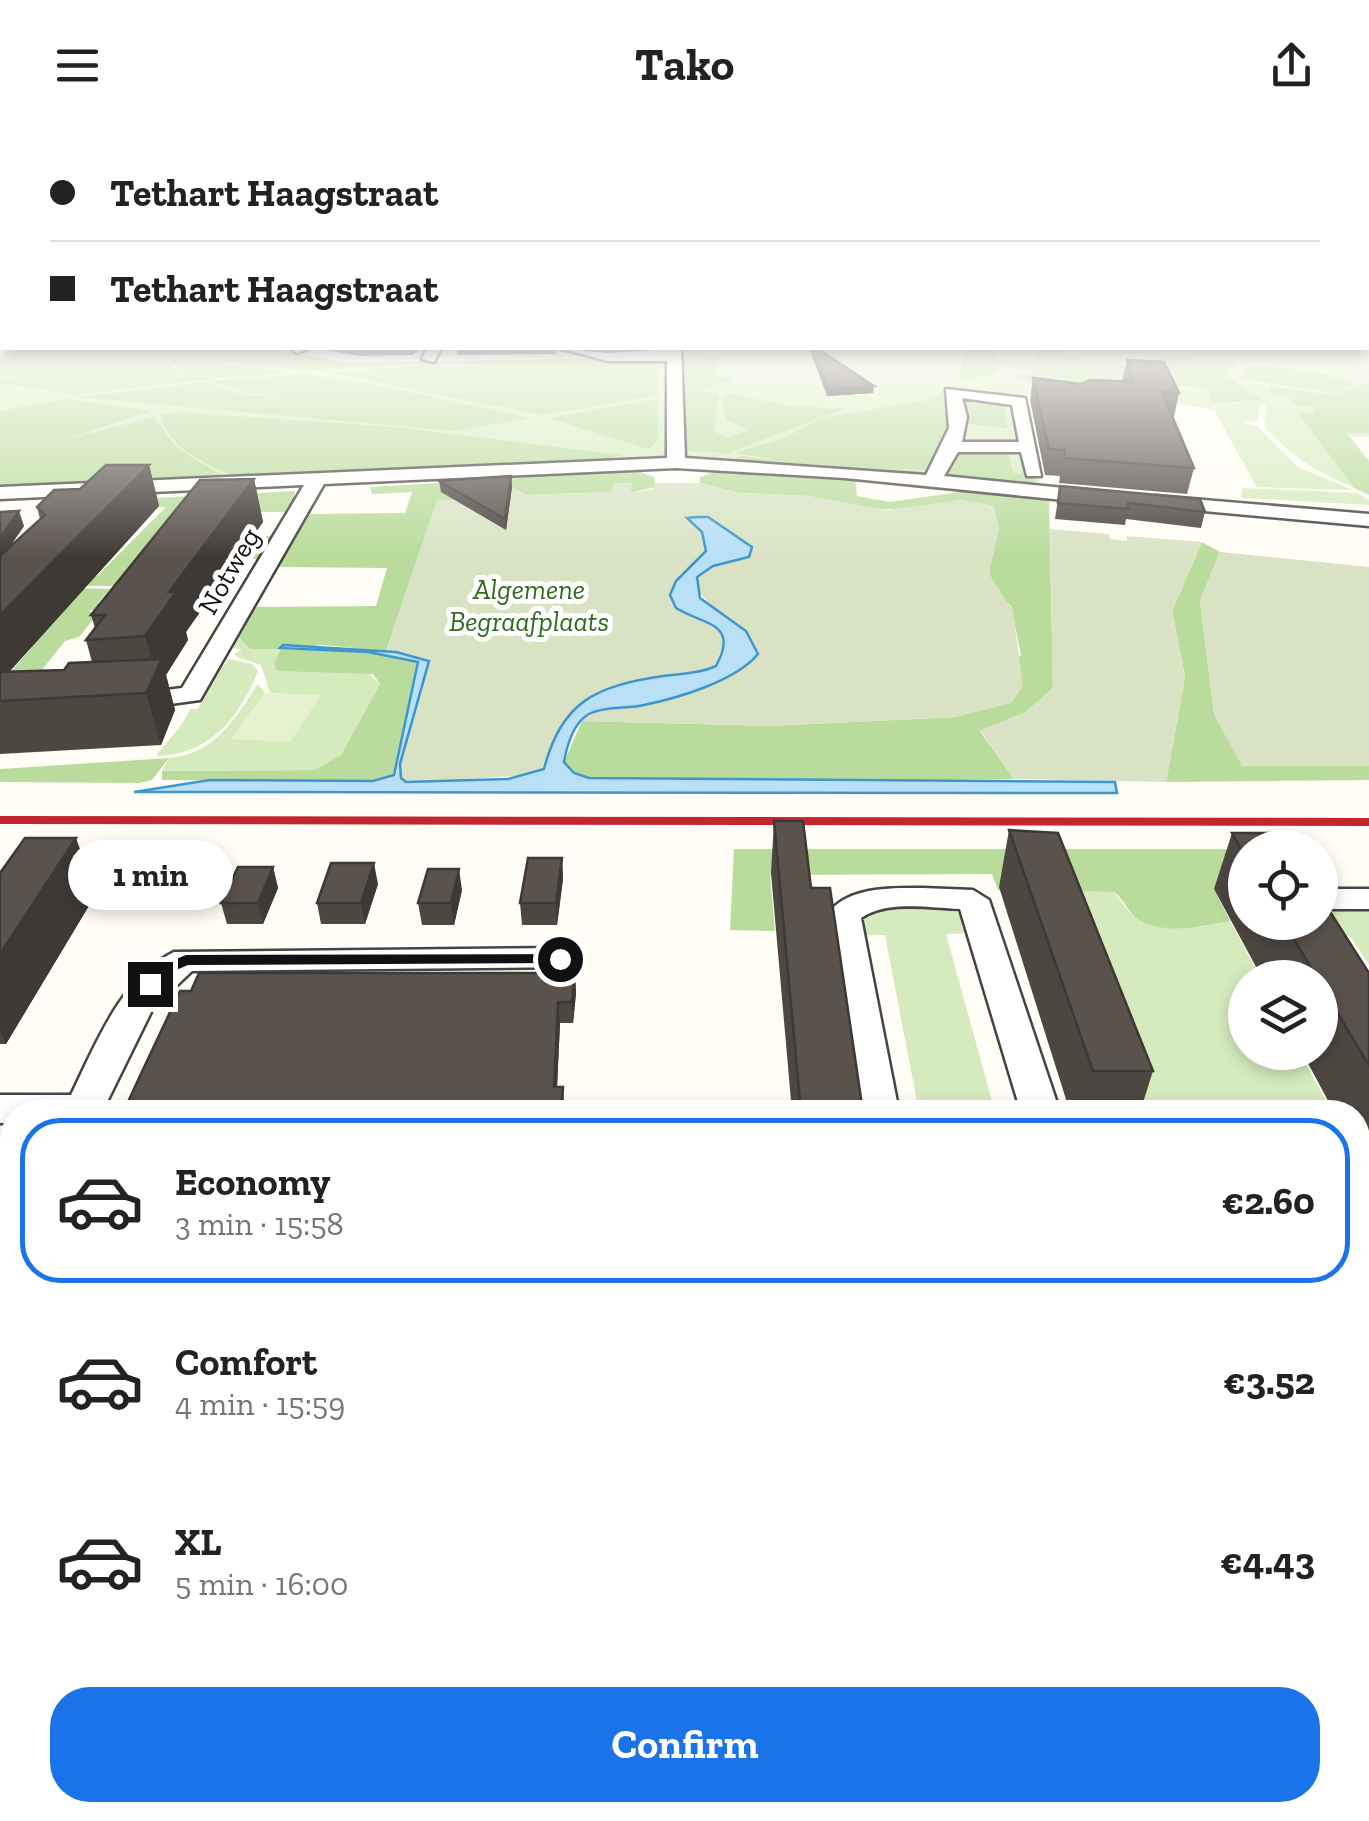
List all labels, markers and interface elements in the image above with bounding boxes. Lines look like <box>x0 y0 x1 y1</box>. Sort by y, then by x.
icon: menu <box>50 38 105 93</box>
text: Tako <box>635 38 734 92</box>
icon: share <box>1264 38 1319 93</box>
text: Tethart Haagstraat <box>110 170 438 216</box>
text: Tethart Haagstraat <box>110 266 438 312</box>
street label: Notweg <box>191 522 267 620</box>
park label: Algemene Begraafplaats <box>449 573 609 638</box>
map controls <box>1228 830 1338 1070</box>
button: locate <box>1228 830 1338 940</box>
callout: 1 min <box>68 839 232 909</box>
text: 1 min <box>113 856 188 894</box>
route start <box>538 937 583 982</box>
button: layers <box>1228 960 1338 1070</box>
route end <box>128 962 173 1007</box>
icon: car <box>55 1156 145 1246</box>
text: Economy <box>175 1159 330 1205</box>
text: €2.60 <box>1222 1178 1315 1224</box>
text: 3 min · 15:58 <box>175 1205 344 1243</box>
icon: car <box>55 1336 145 1426</box>
text: Comfort <box>175 1339 317 1385</box>
text: €3.52 <box>1223 1358 1315 1404</box>
text: 4 min · 15:59 <box>175 1385 345 1423</box>
icon: car <box>55 1516 145 1606</box>
text: XL <box>175 1519 222 1565</box>
text: €4.43 <box>1220 1538 1315 1584</box>
text: 5 min · 16:00 <box>175 1565 348 1603</box>
button: Confirm <box>50 1687 1320 1802</box>

